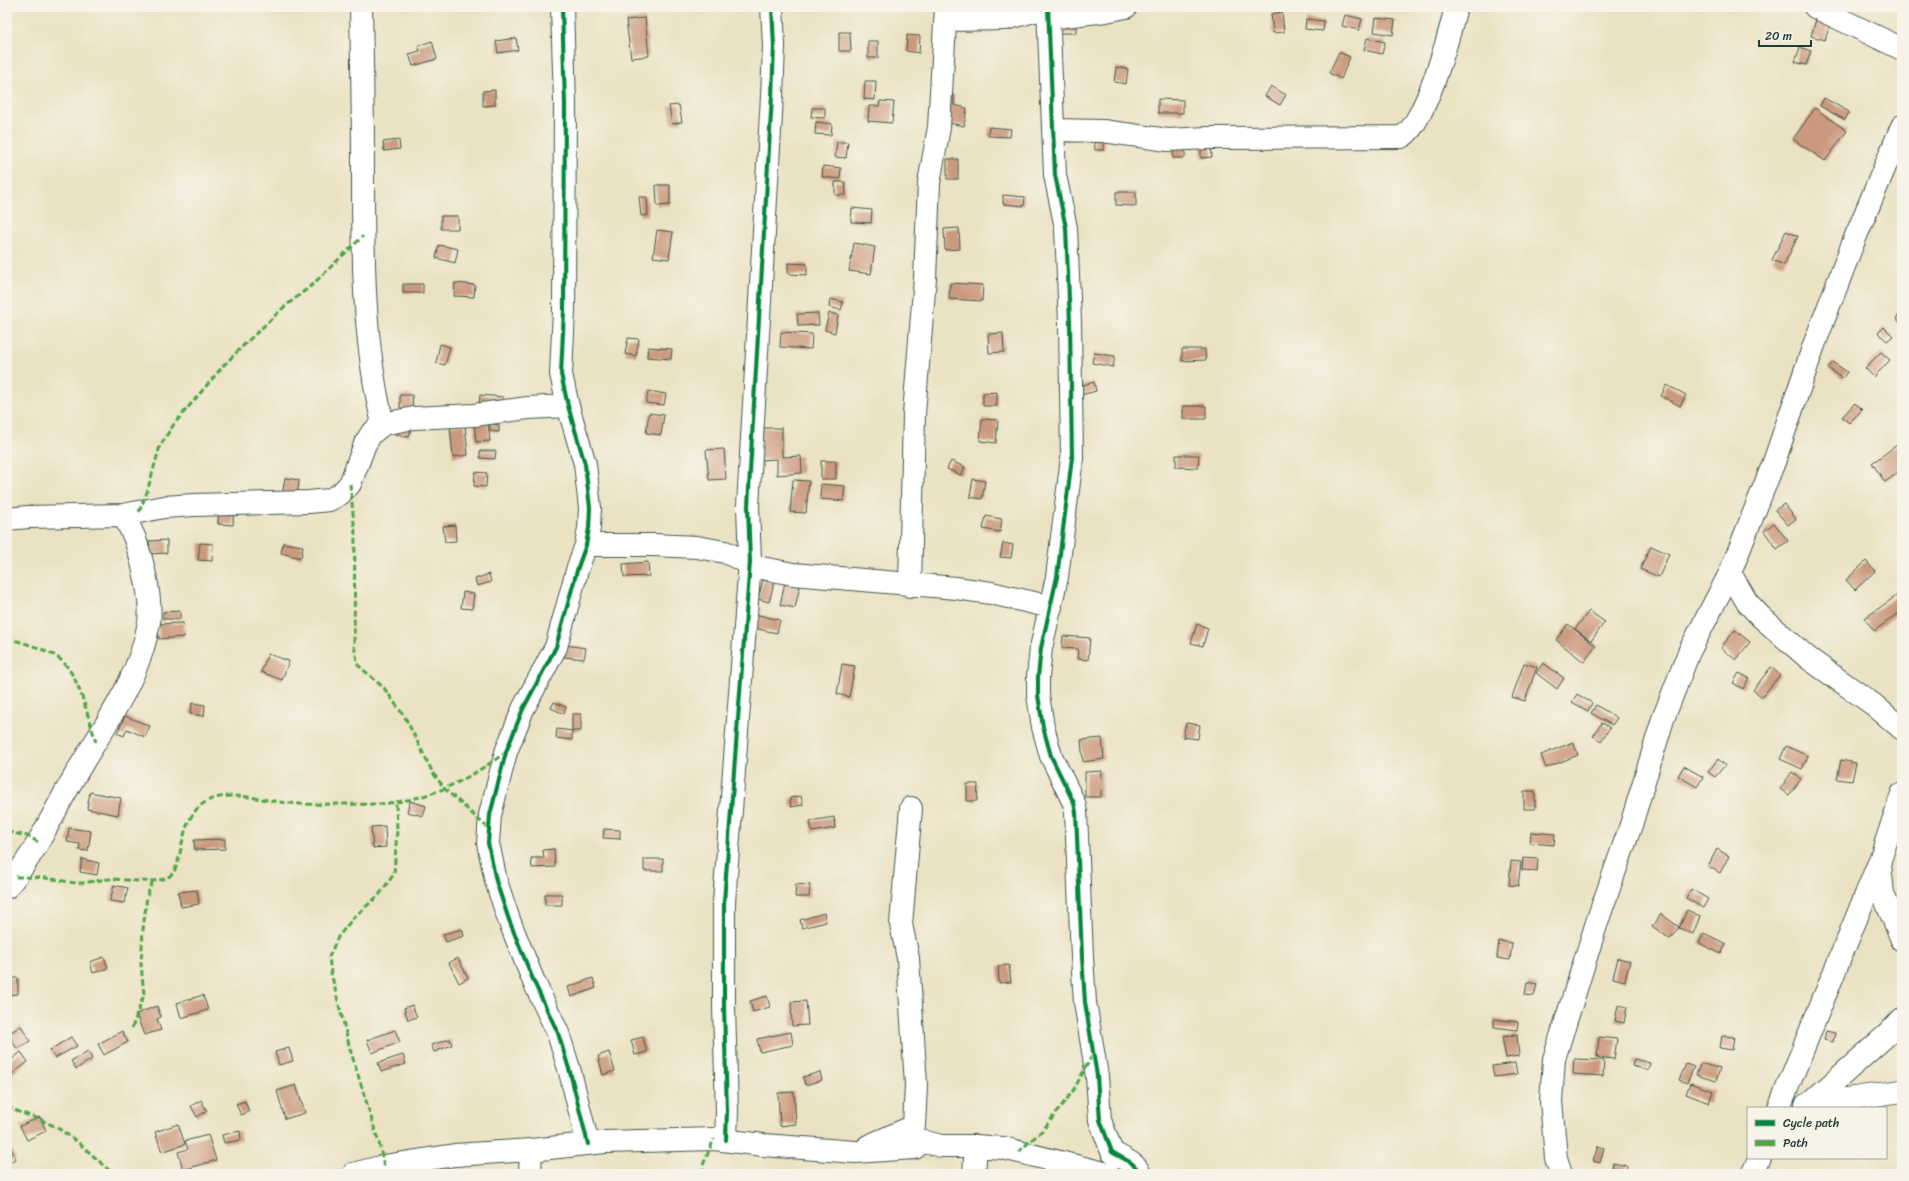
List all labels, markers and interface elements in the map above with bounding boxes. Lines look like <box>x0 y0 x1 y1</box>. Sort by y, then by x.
scale bar <box>1759 22 1811 48</box>
text: 20 m <box>1765 25 1792 47</box>
legend <box>1747 1107 1887 1159</box>
text: Cycle path <box>1783 1112 1839 1134</box>
text: Path <box>1783 1132 1808 1154</box>

